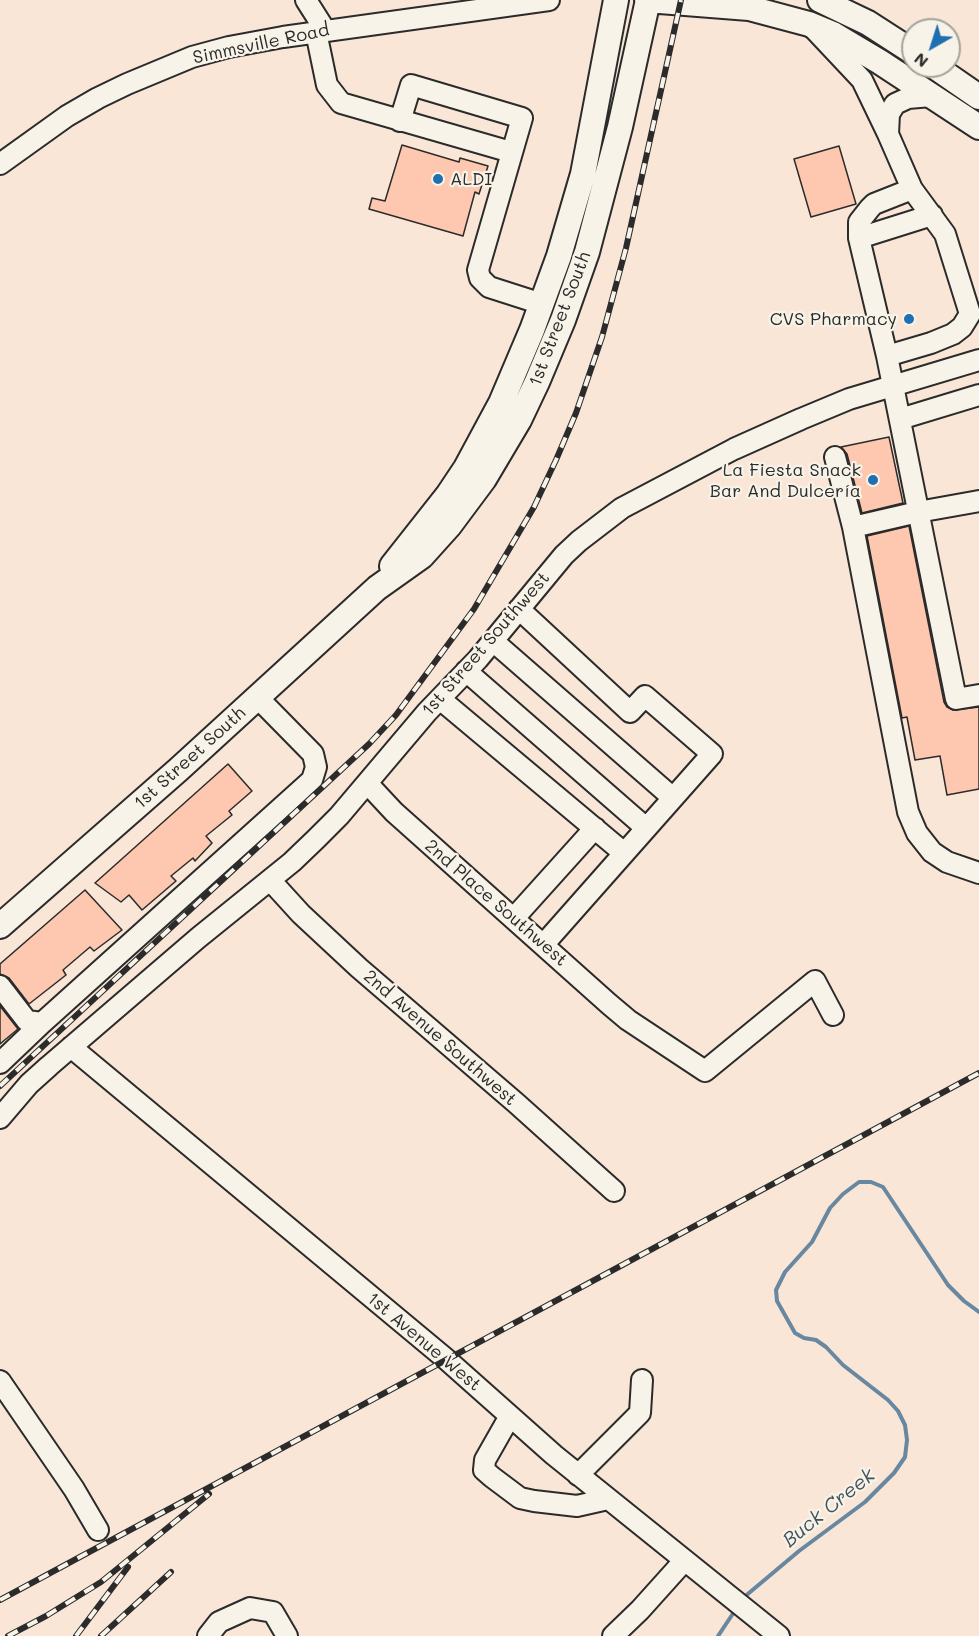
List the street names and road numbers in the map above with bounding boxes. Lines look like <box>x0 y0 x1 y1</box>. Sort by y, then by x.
street label: Simmsville Road <box>191 19 331 69</box>
street label: 1st Street South <box>524 249 596 389</box>
street label: 1st Street Southwest <box>417 567 555 721</box>
street label: 1st Street South <box>130 702 250 814</box>
street label: 2nd Place Southwest <box>420 835 572 971</box>
street label: 2nd Avenue Southwest <box>359 966 521 1110</box>
street label: 1st Avenue West <box>363 1288 485 1396</box>

